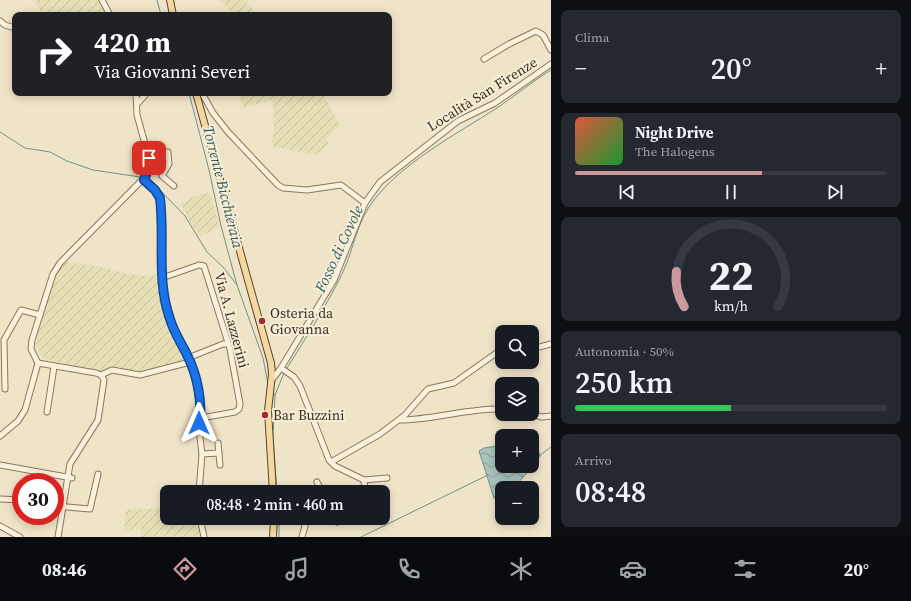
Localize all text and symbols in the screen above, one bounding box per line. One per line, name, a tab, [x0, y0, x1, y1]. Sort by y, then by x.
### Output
text: 420 m	[94, 23, 171, 61]
icon: right	[28, 28, 80, 80]
text: Clima	[575, 29, 609, 46]
text: 20°	[710, 48, 752, 89]
street label: Località San Firenze	[423, 52, 541, 136]
text: −	[575, 53, 587, 83]
text: +	[875, 53, 887, 83]
text: Via Giovanni Severi	[94, 59, 250, 84]
text: Night Drive	[635, 122, 714, 143]
water label: Torrente Bicchieraia	[198, 123, 249, 251]
pin	[132, 141, 166, 175]
text: The Halogens	[635, 143, 715, 160]
icon: arrive	[138, 147, 160, 169]
icon: previous	[616, 181, 638, 203]
icon: pause	[720, 181, 742, 203]
icon: next	[824, 181, 846, 203]
water label: Fosso di Covole	[309, 202, 368, 296]
text: 22	[708, 246, 754, 303]
street label: Via A. Lazzerini	[210, 270, 254, 370]
text: km/h	[714, 295, 748, 315]
place label: Osteria da Giovanna	[270, 303, 334, 339]
marker: Osteria da Giovanna	[257, 316, 267, 326]
map controls	[495, 325, 539, 525]
button: search	[495, 325, 539, 369]
text: Autonomia · 50%	[575, 343, 674, 360]
text: 250 km	[575, 362, 673, 403]
button: layers	[495, 377, 539, 421]
position arrow	[178, 402, 220, 444]
place label: Bar Buzzini	[273, 405, 344, 425]
marker: Bar Buzzini	[260, 410, 270, 420]
button: +	[495, 429, 539, 473]
text: Arrivo	[575, 452, 612, 469]
text: 08:48	[575, 471, 646, 512]
speed limit sign: 30	[12, 473, 64, 525]
button: −	[495, 481, 539, 525]
text: 08:48 · 2 min · 460 m	[207, 494, 343, 515]
icon: directions	[171, 555, 199, 583]
icon: music	[283, 555, 311, 583]
icon: phone	[395, 555, 423, 583]
icon: climate	[507, 555, 535, 583]
icon: car	[619, 555, 647, 583]
icon: filters	[731, 555, 759, 583]
text: 08:46	[42, 557, 87, 582]
text: 20°	[843, 557, 869, 582]

